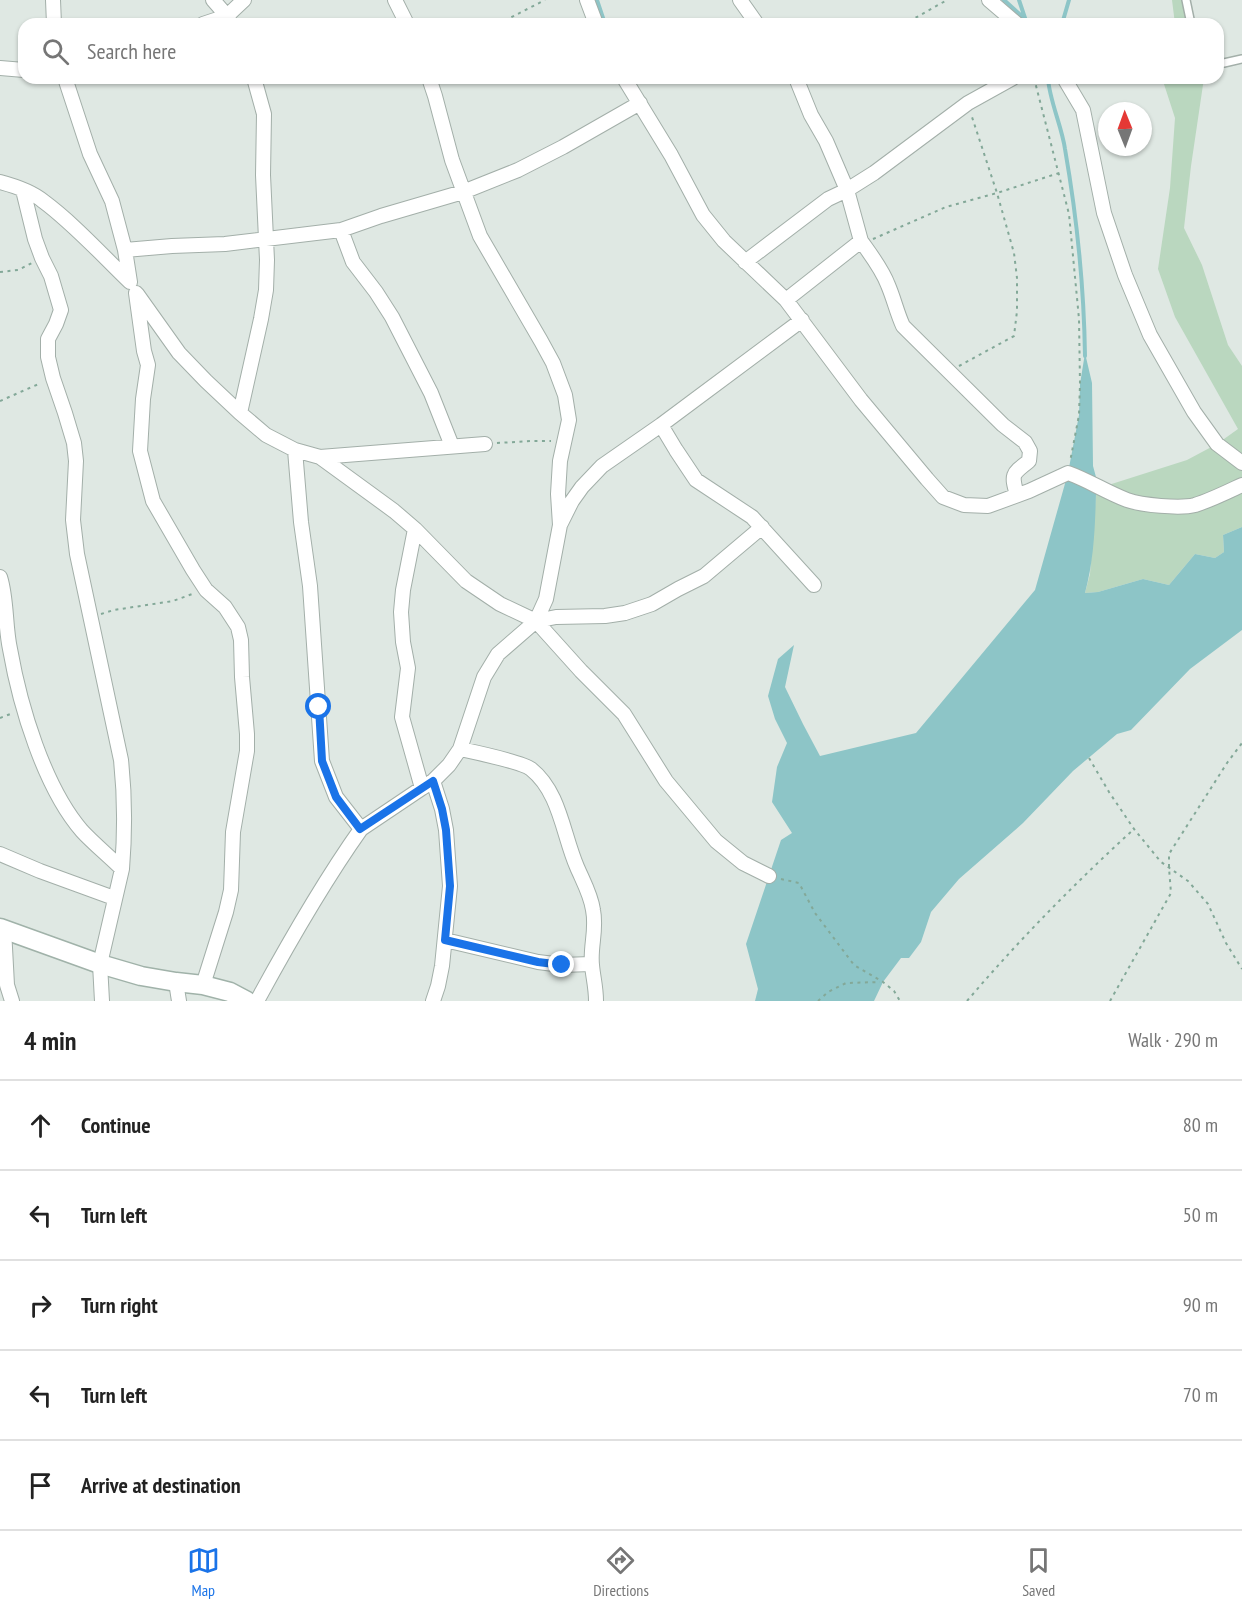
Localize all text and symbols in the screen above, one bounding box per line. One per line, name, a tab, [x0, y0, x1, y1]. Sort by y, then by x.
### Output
search box	[18, 18, 1224, 84]
icon: search	[39, 35, 72, 68]
text: Search here	[87, 37, 176, 65]
north arrow	[1098, 102, 1152, 156]
route start	[305, 693, 331, 719]
route end	[548, 951, 574, 977]
text: 4 min	[24, 1024, 77, 1057]
text: Walk · 290 m	[1128, 1027, 1218, 1053]
icon: ahead	[24, 1109, 57, 1142]
text: Continue	[81, 1111, 151, 1139]
text: 80 m	[1183, 1112, 1218, 1138]
icon: left	[24, 1199, 57, 1232]
text: Turn left	[81, 1201, 147, 1229]
text: 50 m	[1183, 1202, 1218, 1228]
icon: right	[24, 1289, 57, 1322]
text: Turn right	[81, 1291, 158, 1319]
text: 90 m	[1183, 1292, 1218, 1318]
icon: left	[24, 1379, 57, 1412]
text: Turn left	[81, 1381, 147, 1409]
text: 70 m	[1183, 1382, 1218, 1408]
icon: arrive	[24, 1469, 57, 1502]
text: Arrive at destination	[81, 1471, 241, 1499]
tab: Map	[187, 1544, 220, 1600]
tab: Directions	[593, 1544, 649, 1600]
tab: Saved	[1022, 1544, 1055, 1600]

